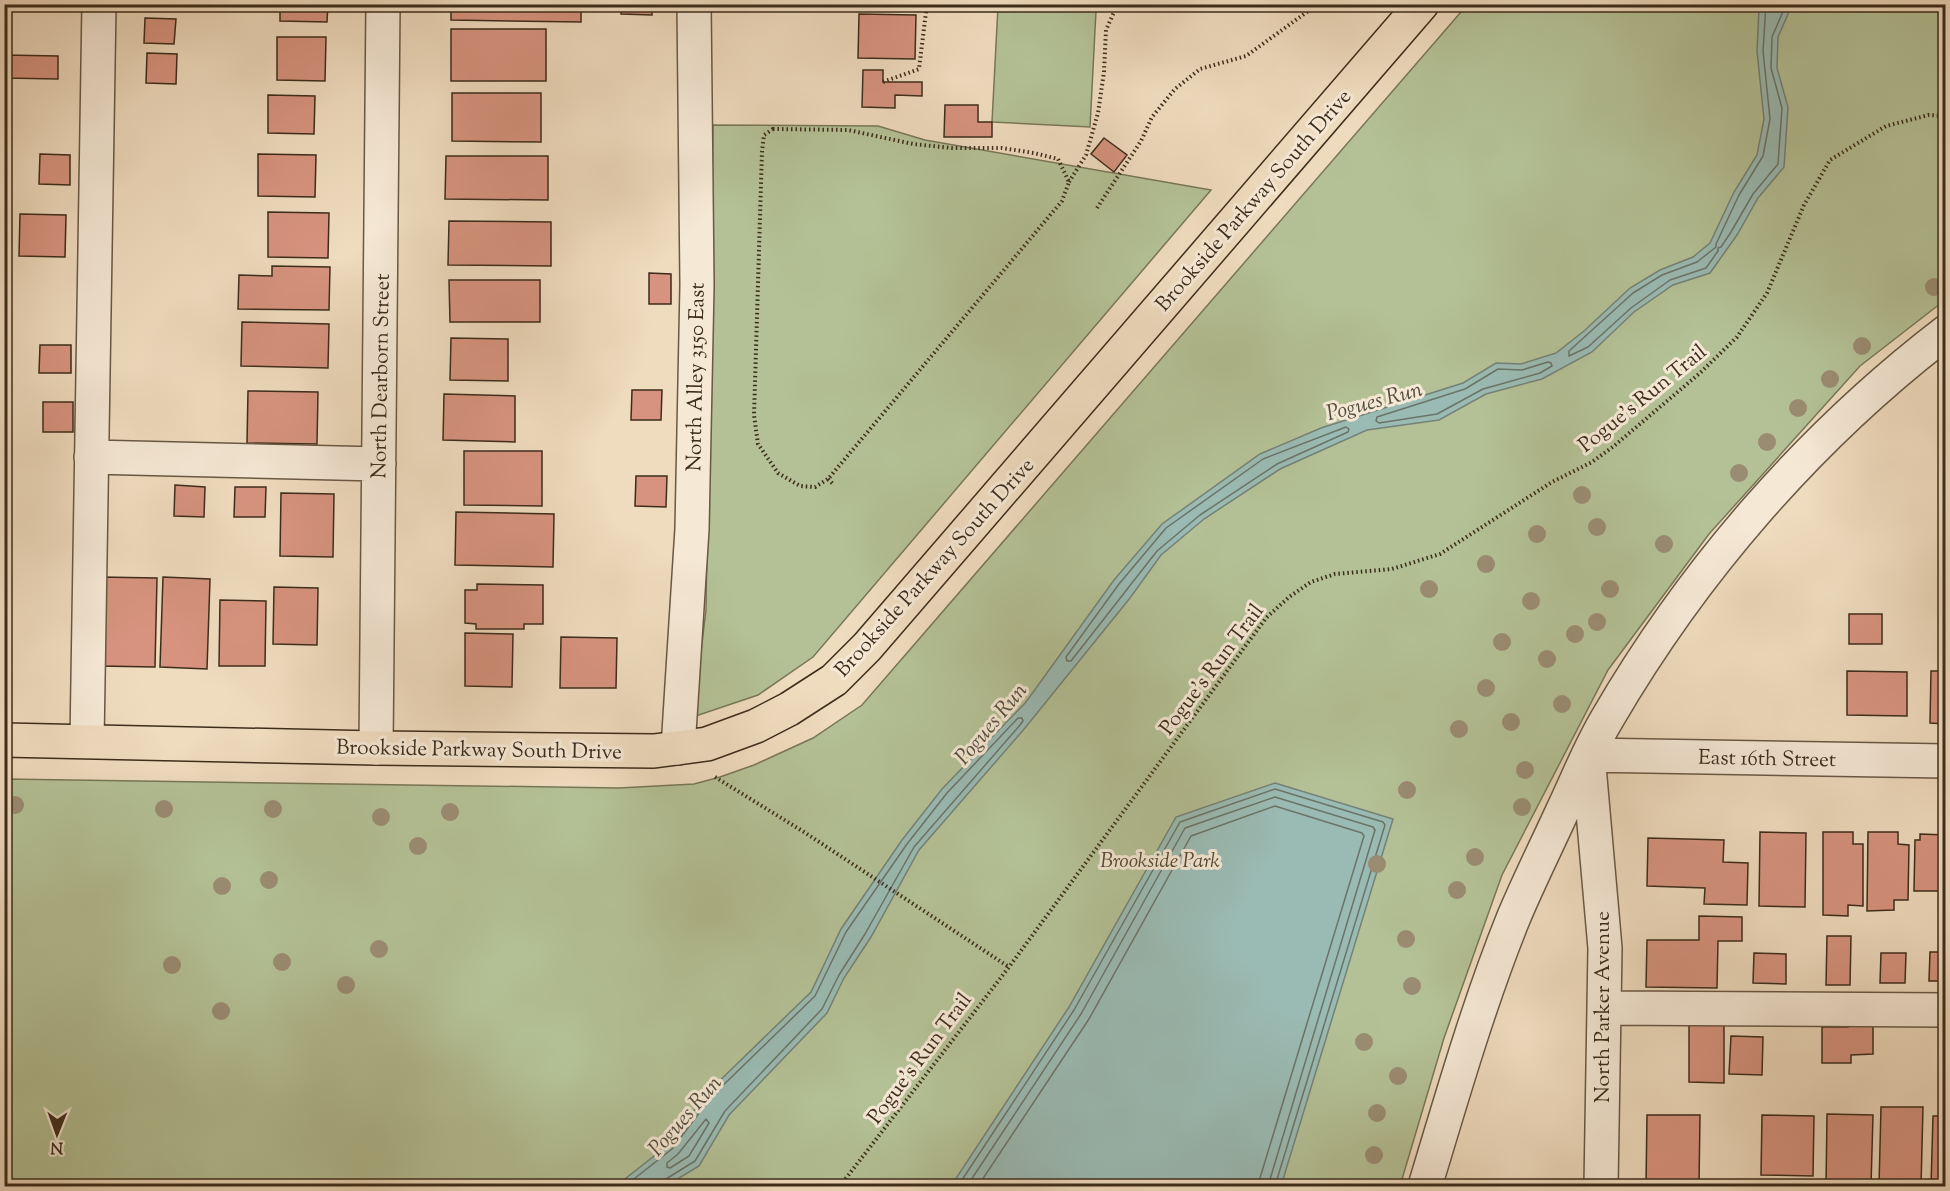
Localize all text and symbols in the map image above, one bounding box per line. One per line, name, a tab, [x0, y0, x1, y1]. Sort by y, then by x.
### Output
street label: Brookside Parkway South Drive	[1149, 84, 1360, 319]
street label: North Dearborn Street	[365, 273, 399, 479]
street label: North Alley 3150 East	[680, 282, 714, 472]
street label: Pogue's Run Trail	[1573, 338, 1714, 461]
water label: Pogues Run	[1323, 375, 1427, 431]
street label: Brookside Parkway South Drive	[829, 452, 1042, 685]
street label: Pogue's Run Trail	[1153, 598, 1272, 742]
water label: Pogues Run	[948, 677, 1036, 773]
street label: Brookside Parkway South Drive	[336, 734, 622, 768]
street label: East 16th Street	[1698, 744, 1836, 776]
park label: Brookside Park	[1100, 847, 1220, 877]
street label: North Parker Avenue	[1589, 911, 1619, 1103]
street label: Pogue's Run Trail	[861, 987, 980, 1131]
water label: Pogues Run	[642, 1069, 731, 1165]
north arrow	[27, 1104, 87, 1164]
text: N	[50, 1135, 63, 1158]

